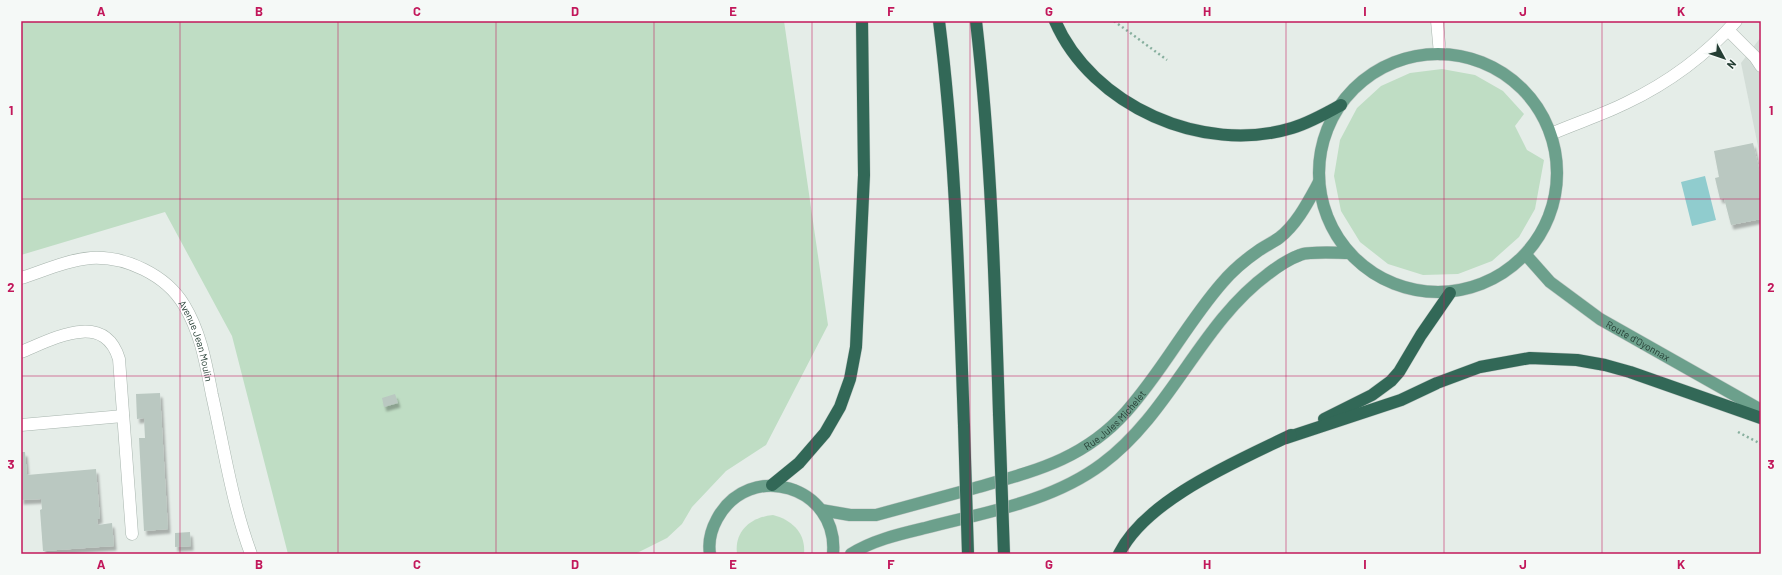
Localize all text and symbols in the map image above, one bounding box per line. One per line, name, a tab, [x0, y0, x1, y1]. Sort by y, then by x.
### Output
text: A	[97, 3, 106, 19]
text: B	[255, 3, 263, 19]
text: C	[413, 3, 421, 19]
text: D	[571, 3, 579, 19]
text: E	[729, 3, 737, 19]
text: F	[887, 3, 895, 19]
text: G	[1045, 3, 1053, 19]
text: H	[1203, 3, 1211, 19]
text: I	[1363, 3, 1367, 19]
text: J	[1519, 3, 1527, 19]
text: K	[1677, 3, 1685, 19]
north arrow	[1704, 38, 1744, 78]
text: N	[1725, 58, 1739, 72]
text: 1	[9, 102, 13, 118]
text: 1	[1769, 102, 1773, 118]
text: 2	[7, 279, 15, 295]
text: 2	[1767, 279, 1775, 295]
street label: Avenue Jean Moulin	[176, 298, 215, 383]
street label: Route d'Oyonnax	[1604, 318, 1672, 363]
street label: Rue Jules Michelet	[1081, 387, 1148, 452]
text: 3	[7, 456, 15, 472]
text: 3	[1767, 456, 1775, 472]
text: A	[97, 556, 106, 572]
text: B	[255, 556, 263, 572]
text: C	[413, 556, 421, 572]
text: D	[571, 556, 579, 572]
text: E	[729, 556, 737, 572]
text: F	[887, 556, 895, 572]
text: G	[1045, 556, 1053, 572]
text: H	[1203, 556, 1211, 572]
text: I	[1363, 556, 1367, 572]
text: J	[1519, 556, 1527, 572]
text: K	[1677, 556, 1685, 572]

